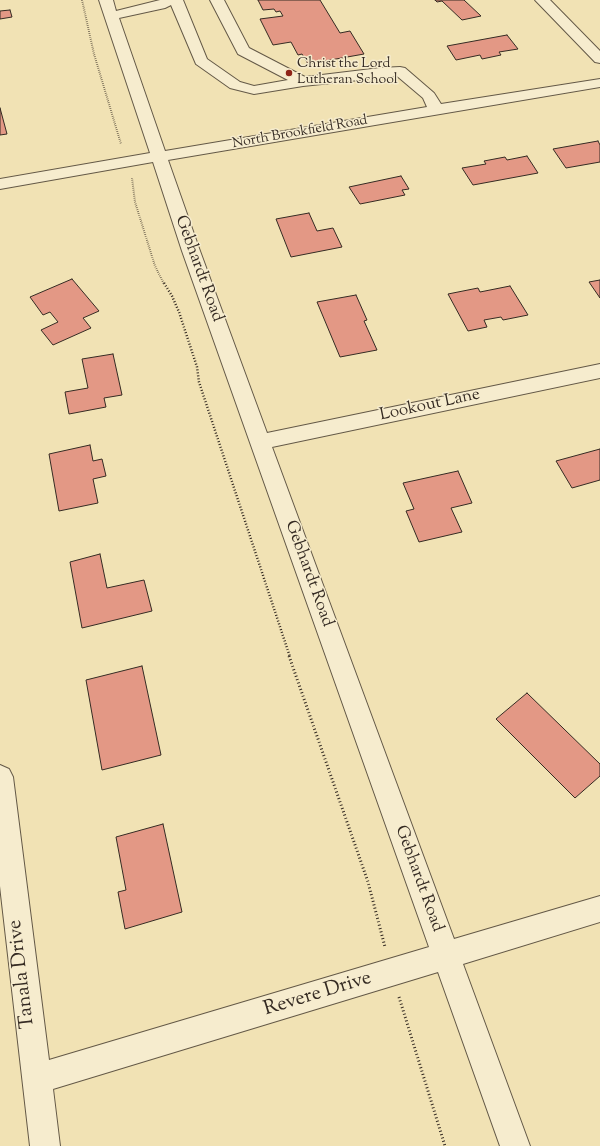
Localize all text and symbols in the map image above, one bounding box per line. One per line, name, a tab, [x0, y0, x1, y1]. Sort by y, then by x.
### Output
place label: Christ the Lord Lutheran School	[297, 57, 398, 90]
marker: Christ the Lord Lutheran School	[284, 68, 294, 78]
street label: North Brookfield Road	[231, 113, 369, 153]
street label: Gebhardt Road	[169, 213, 227, 325]
street label: Lookout Lane	[378, 385, 482, 427]
street label: Gebhardt Road	[279, 518, 337, 630]
street label: Gebhardt Road	[389, 823, 447, 935]
street label: Tanala Drive	[4, 918, 42, 1030]
street label: Revere Drive	[261, 967, 375, 1023]

